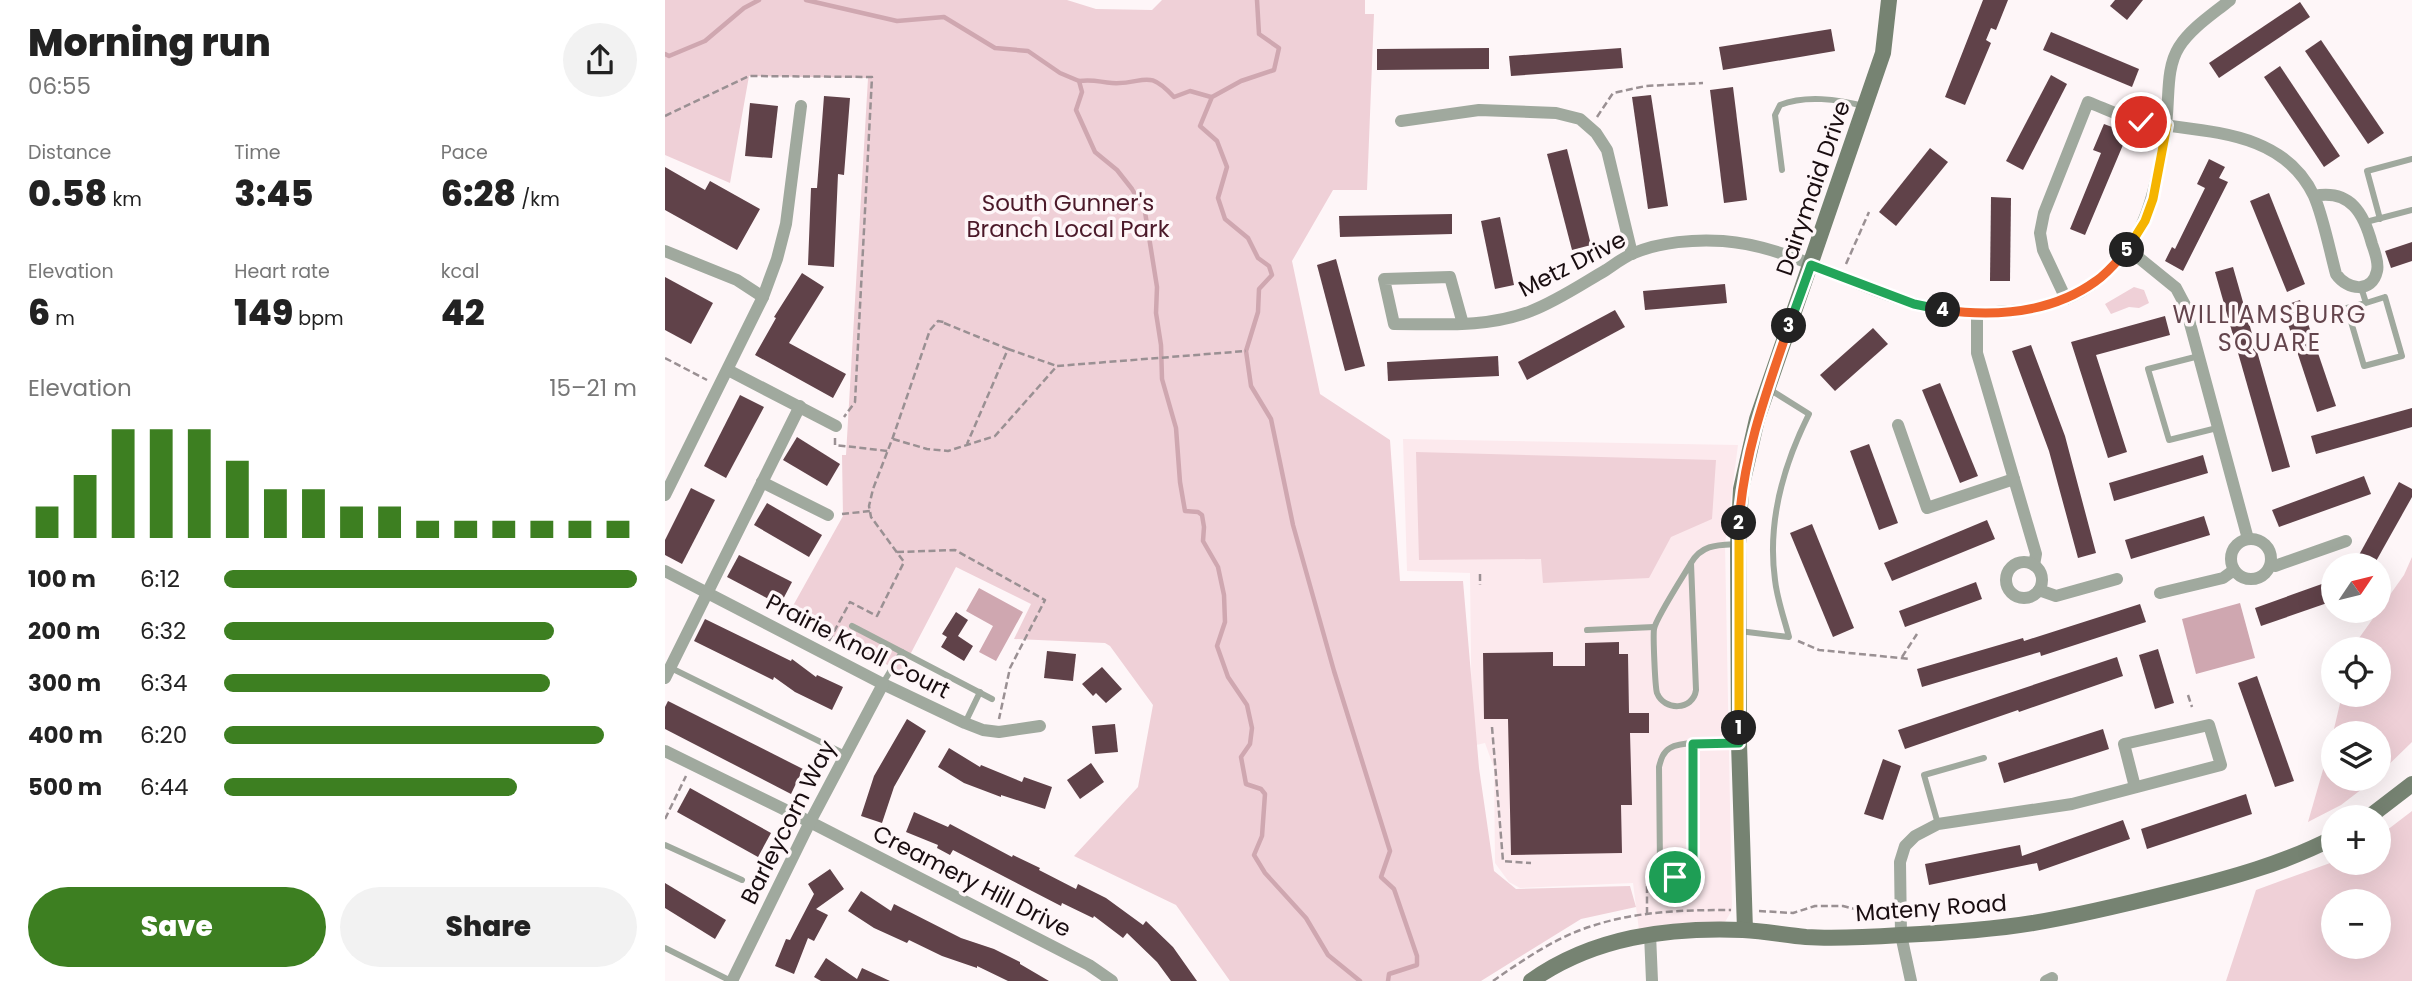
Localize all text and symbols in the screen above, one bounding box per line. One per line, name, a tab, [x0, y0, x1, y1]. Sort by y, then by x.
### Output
text: Morning run	[28, 16, 271, 69]
button: share	[563, 23, 637, 97]
text: 06:55	[28, 70, 91, 102]
pin	[2111, 92, 2171, 152]
street label: Dairymaid Drive	[1768, 96, 1858, 280]
icon: check	[2122, 103, 2160, 141]
text: Distance	[28, 139, 111, 166]
text: Time	[234, 139, 281, 166]
text: Pace	[441, 139, 488, 166]
text: 0.58	[28, 169, 107, 218]
text: 3:45	[234, 169, 313, 218]
text: 6:28	[441, 169, 516, 218]
text: km	[107, 186, 142, 213]
text: /km	[516, 186, 560, 213]
park label: South Gunner's Branch Local Park	[966, 187, 1170, 245]
street label: Metz Drive	[1513, 223, 1631, 305]
pin: 5	[2109, 232, 2145, 268]
text: 5	[2120, 236, 2133, 263]
text: Elevation	[28, 258, 114, 285]
text: Heart rate	[234, 258, 330, 285]
text: kcal	[441, 258, 480, 285]
text: 6	[28, 288, 50, 337]
text: 149	[234, 288, 293, 337]
text: 42	[441, 288, 485, 337]
pin: 4	[1925, 292, 1961, 328]
text: 4	[1936, 296, 1949, 323]
district label: WILLIAMSBURG SQUARE	[2172, 298, 2368, 359]
text: m	[50, 305, 75, 332]
text: bpm	[293, 305, 344, 332]
pin: 3	[1771, 308, 1807, 344]
text: 3	[1783, 312, 1794, 339]
text: Elevation	[28, 372, 132, 404]
text: 15–21 m	[549, 372, 637, 404]
pin: 2	[1721, 505, 1757, 540]
text: 2	[1733, 509, 1744, 536]
north arrow	[2321, 553, 2391, 623]
map controls	[2321, 553, 2391, 959]
text: 100 m	[28, 563, 96, 595]
text: 6:12	[140, 563, 180, 595]
street label: Prairie Knoll Court	[760, 586, 956, 706]
text: 200 m	[28, 615, 100, 647]
text: 6:32	[140, 615, 186, 647]
button: locate	[2321, 637, 2391, 707]
text: 300 m	[28, 667, 101, 699]
text: 6:34	[140, 667, 188, 699]
pin: 1	[1721, 710, 1757, 746]
text: 1	[1735, 714, 1742, 741]
text: 400 m	[28, 719, 103, 751]
text: 6:20	[140, 719, 187, 751]
button: layers	[2321, 721, 2391, 791]
street label: Barleycorn Way	[733, 734, 843, 910]
text: 500 m	[28, 771, 102, 803]
text: 6:44	[140, 771, 188, 803]
button: +	[2321, 805, 2391, 875]
street label: Creamery Hill Drive	[867, 817, 1077, 945]
pin	[1645, 847, 1705, 907]
icon: arrive	[1656, 858, 1694, 896]
button: Save	[28, 887, 326, 967]
button: Share	[340, 887, 637, 967]
street label: Mateny Road	[1854, 887, 2008, 929]
button: −	[2321, 889, 2391, 959]

